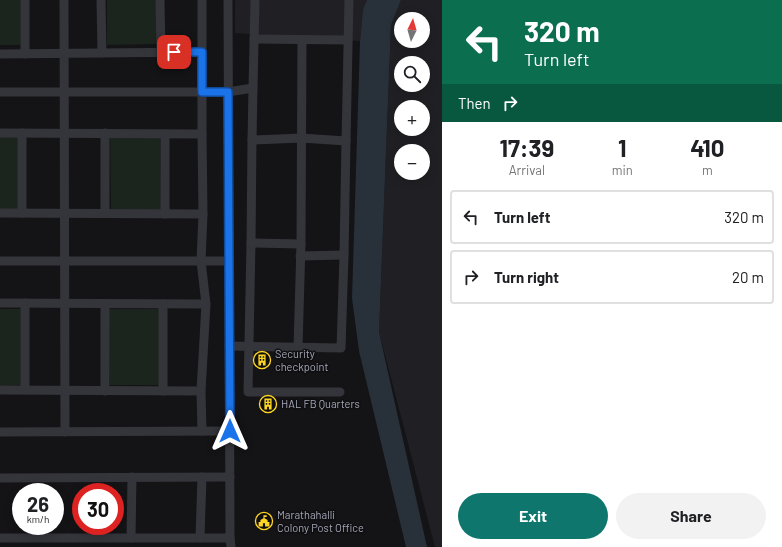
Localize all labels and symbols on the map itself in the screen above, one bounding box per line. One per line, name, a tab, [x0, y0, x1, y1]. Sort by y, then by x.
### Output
north arrow	[394, 12, 430, 48]
pin	[157, 35, 191, 69]
place label: Security checkpoint	[275, 347, 328, 373]
building icon: Security checkpoint	[252, 350, 272, 370]
building icon: HAL FB Quarters	[258, 394, 278, 414]
place label: HAL FB Quarters	[281, 397, 360, 410]
position arrow	[209, 410, 251, 452]
speed limit sign: 30	[72, 483, 124, 535]
place label: Marathahalli Colony Post Office	[277, 508, 364, 534]
public building icon: Marathahalli Colony Post Office	[254, 511, 274, 531]

